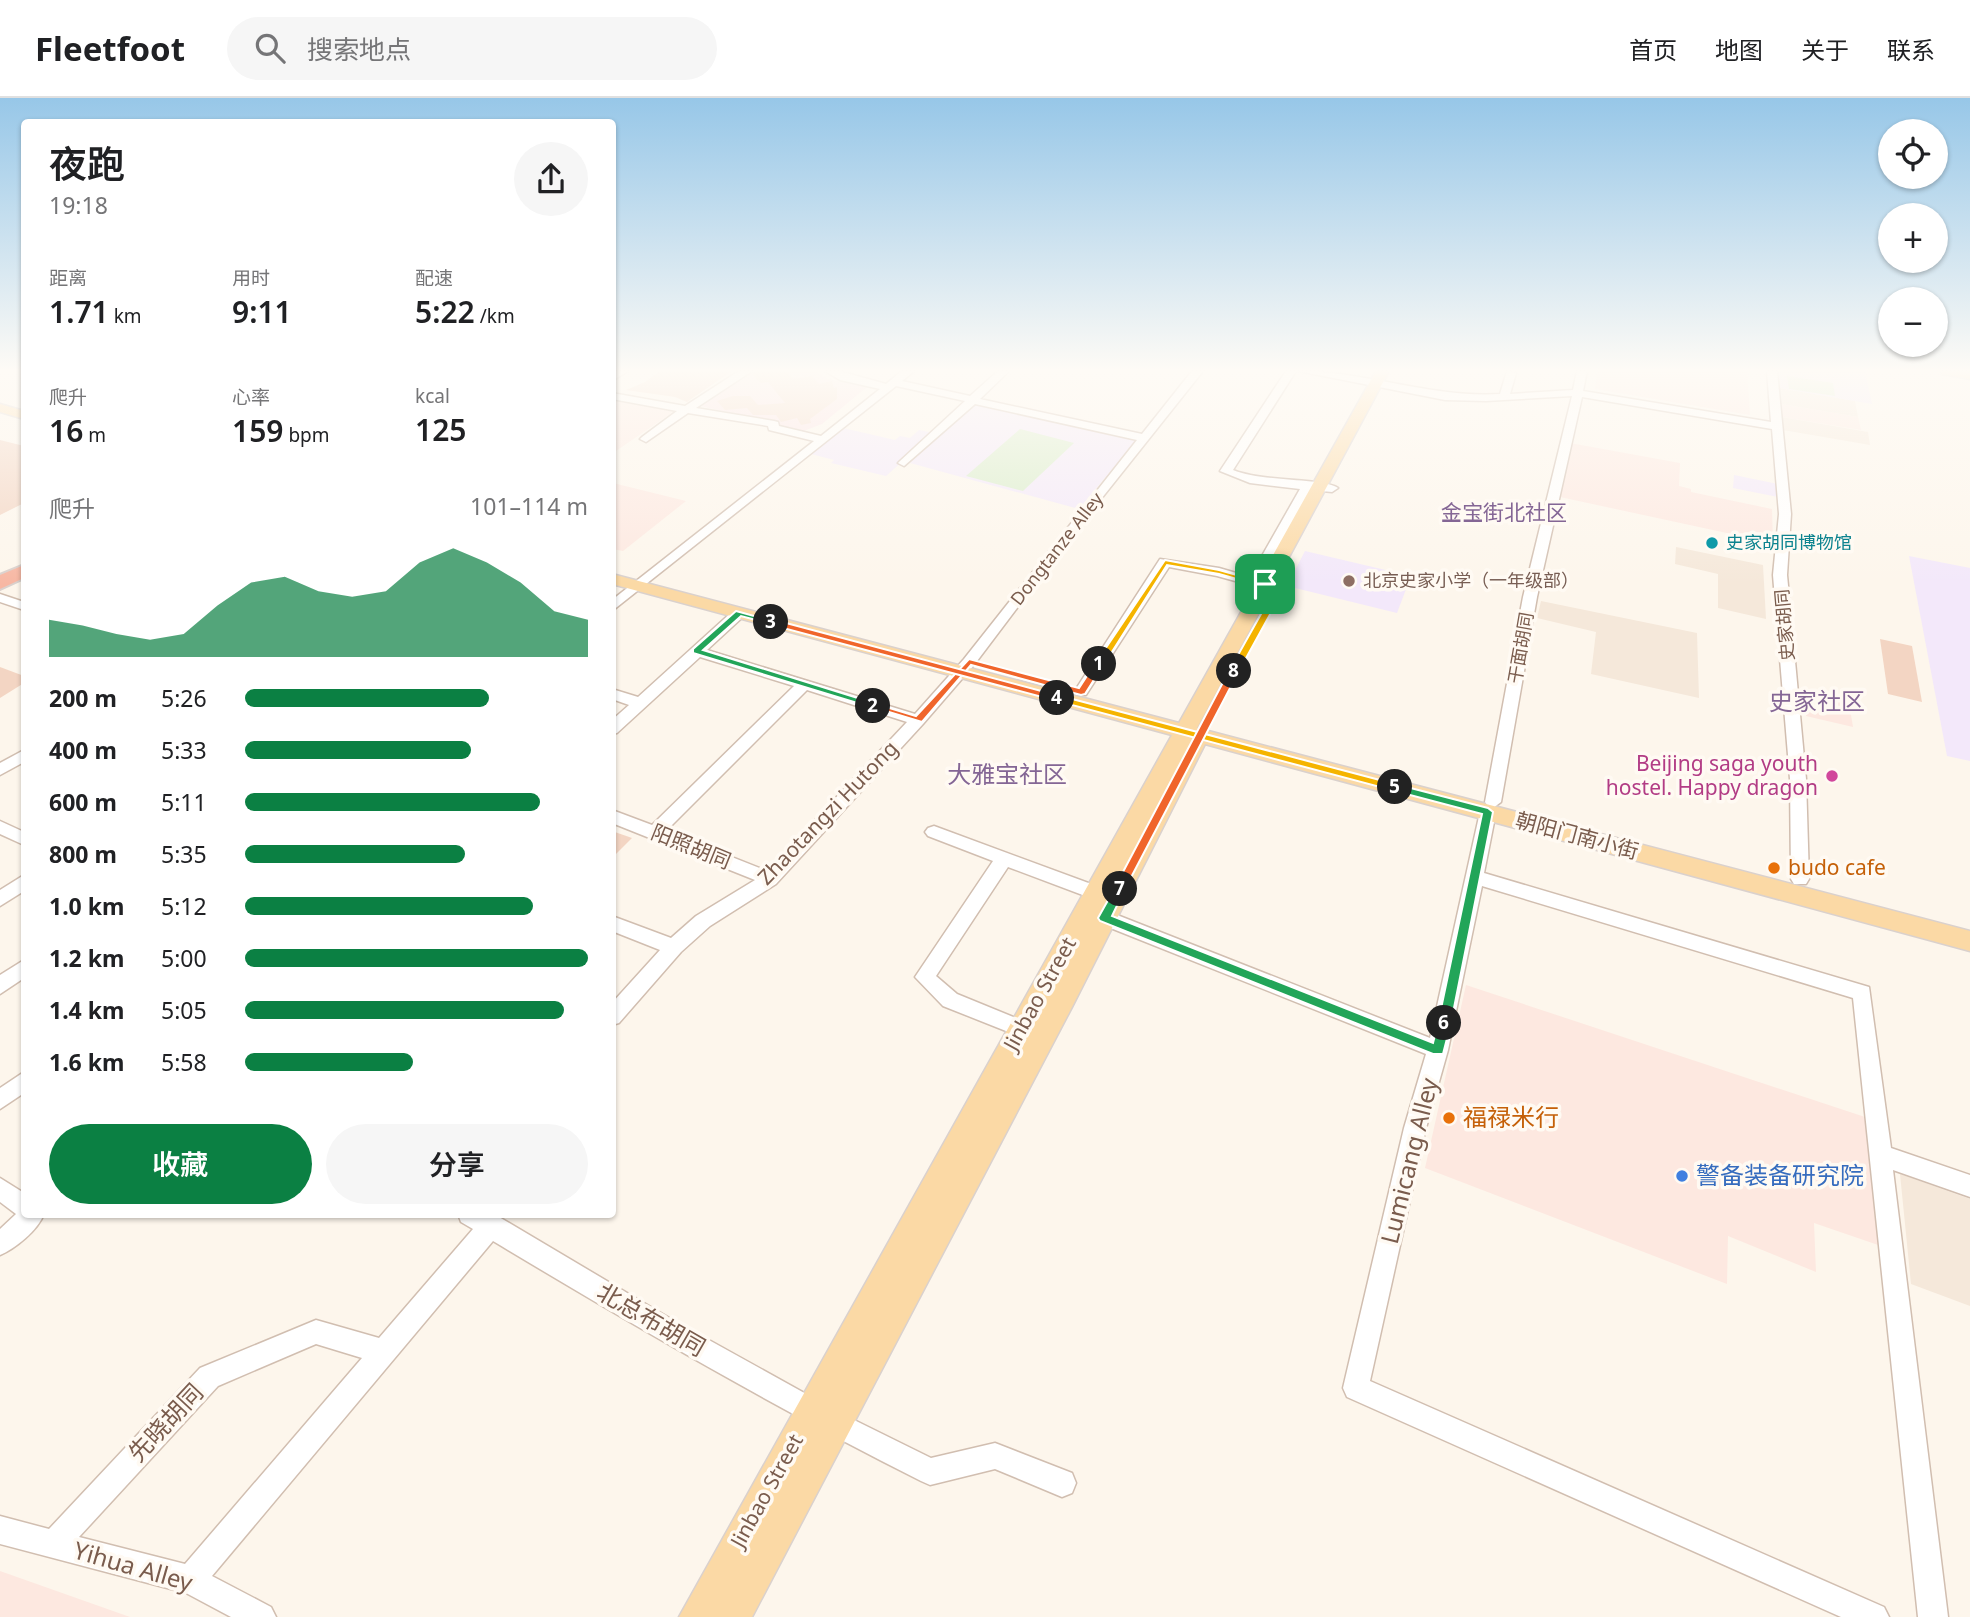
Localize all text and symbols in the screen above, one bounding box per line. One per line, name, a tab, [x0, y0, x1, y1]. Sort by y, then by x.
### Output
search box	[227, 17, 717, 80]
text: Fleetfoot	[35, 26, 185, 71]
icon: search	[251, 29, 289, 67]
text: 搜索地点	[307, 31, 411, 67]
text: 首页	[1629, 33, 1677, 66]
text: 地图	[1715, 33, 1763, 66]
text: 关于	[1801, 33, 1849, 66]
text: 联系	[1887, 33, 1935, 66]
map controls	[1878, 119, 1948, 357]
button: locate	[1878, 119, 1948, 189]
text: 夜跑	[49, 137, 125, 189]
button: share	[514, 142, 588, 216]
text: 19:18	[49, 189, 108, 221]
button: +	[1878, 203, 1948, 273]
text: 距离	[49, 265, 87, 291]
text: 用时	[232, 265, 270, 291]
text: 配速	[415, 265, 453, 291]
button: −	[1878, 287, 1948, 357]
text: 1.71	[49, 291, 109, 332]
text: 9:11	[232, 291, 292, 332]
text: 5:22	[415, 291, 475, 332]
text: km	[109, 303, 142, 329]
text: /km	[475, 303, 515, 329]
text: kcal	[415, 383, 450, 409]
text: 爬升	[49, 384, 87, 410]
text: 心率	[232, 384, 270, 410]
text: 125	[415, 409, 466, 450]
text: 16	[49, 410, 83, 451]
text: 159	[232, 410, 283, 451]
text: m	[83, 422, 106, 448]
text: bpm	[283, 422, 330, 448]
street label: Dongtanze Alley	[1005, 486, 1108, 610]
text: 101–114 m	[470, 490, 588, 522]
text: 爬升	[49, 492, 95, 524]
district label: 金宝街北社区	[1441, 498, 1567, 526]
place label: 史家胡同博物馆	[1726, 530, 1852, 554]
marker: 史家胡同博物馆	[1704, 535, 1720, 551]
pin	[1235, 554, 1295, 614]
icon: arrive	[1246, 565, 1284, 603]
place label: 北京史家小学（一年级部）	[1363, 568, 1579, 592]
marker: 北京史家小学（一年级部）	[1341, 573, 1357, 589]
street label: 史家胡同	[1769, 588, 1799, 662]
pin: 3	[754, 604, 788, 640]
text: 3	[765, 608, 776, 634]
street label: 干面胡同	[1502, 610, 1538, 685]
pin: 1	[1082, 646, 1116, 682]
text: 1	[1093, 650, 1104, 676]
pin: 8	[1216, 654, 1252, 688]
text: 8	[1228, 657, 1239, 683]
pin: 4	[1040, 680, 1074, 716]
text: 200 m	[49, 682, 117, 714]
text: 5:26	[161, 682, 207, 714]
text: 4	[1051, 684, 1062, 710]
district label: 史家社区	[1769, 684, 1865, 717]
pin: 2	[856, 688, 890, 724]
text: 2	[867, 692, 878, 718]
text: 400 m	[49, 734, 117, 766]
text: 5:33	[161, 734, 207, 766]
street label: Zhaotangzi Hutong	[751, 734, 903, 890]
place label: Beijing saga youth hostel. Happy dragon	[1606, 749, 1818, 801]
district label: 大雅宝社区	[947, 757, 1067, 790]
marker: Beijing saga youth hostel. Happy dragon	[1824, 768, 1840, 784]
pin: 5	[1378, 770, 1412, 804]
text: 5	[1389, 773, 1400, 799]
text: 600 m	[49, 786, 117, 818]
text: 5:11	[161, 786, 207, 818]
street label: 朝阳门南小街	[1513, 805, 1642, 865]
street label: 阳照胡同	[647, 817, 736, 875]
text: 800 m	[49, 838, 117, 870]
text: 5:35	[161, 838, 207, 870]
place label: budo cafe	[1788, 853, 1886, 881]
marker: budo cafe	[1766, 860, 1782, 876]
pin: 7	[1102, 872, 1138, 906]
text: 7	[1114, 875, 1125, 901]
text: 1.0 km	[49, 890, 124, 922]
text: 5:12	[161, 890, 207, 922]
street label: Jinbao Street	[995, 931, 1082, 1057]
text: 1.2 km	[49, 942, 124, 974]
text: 5:00	[161, 942, 207, 974]
text: 1.4 km	[49, 994, 124, 1026]
text: 5:05	[161, 994, 207, 1026]
pin: 6	[1426, 1006, 1462, 1040]
text: 6	[1438, 1009, 1449, 1035]
text: 1.6 km	[49, 1046, 124, 1078]
text: 5:58	[161, 1046, 207, 1078]
street label: Lumicang Alley	[1372, 1073, 1445, 1247]
place label: 福禄米行	[1463, 1100, 1559, 1133]
marker: 福禄米行	[1441, 1110, 1457, 1126]
button: 收藏	[49, 1124, 312, 1204]
button: 分享	[326, 1124, 588, 1204]
place label: 警备装备研究院	[1696, 1158, 1864, 1191]
marker: 警备装备研究院	[1674, 1168, 1690, 1184]
street label: 北总布胡同	[592, 1274, 712, 1363]
street label: 先晓胡同	[120, 1376, 210, 1468]
street label: Jinbao Street	[722, 1428, 809, 1554]
street label: Yihua Alley	[70, 1533, 197, 1598]

